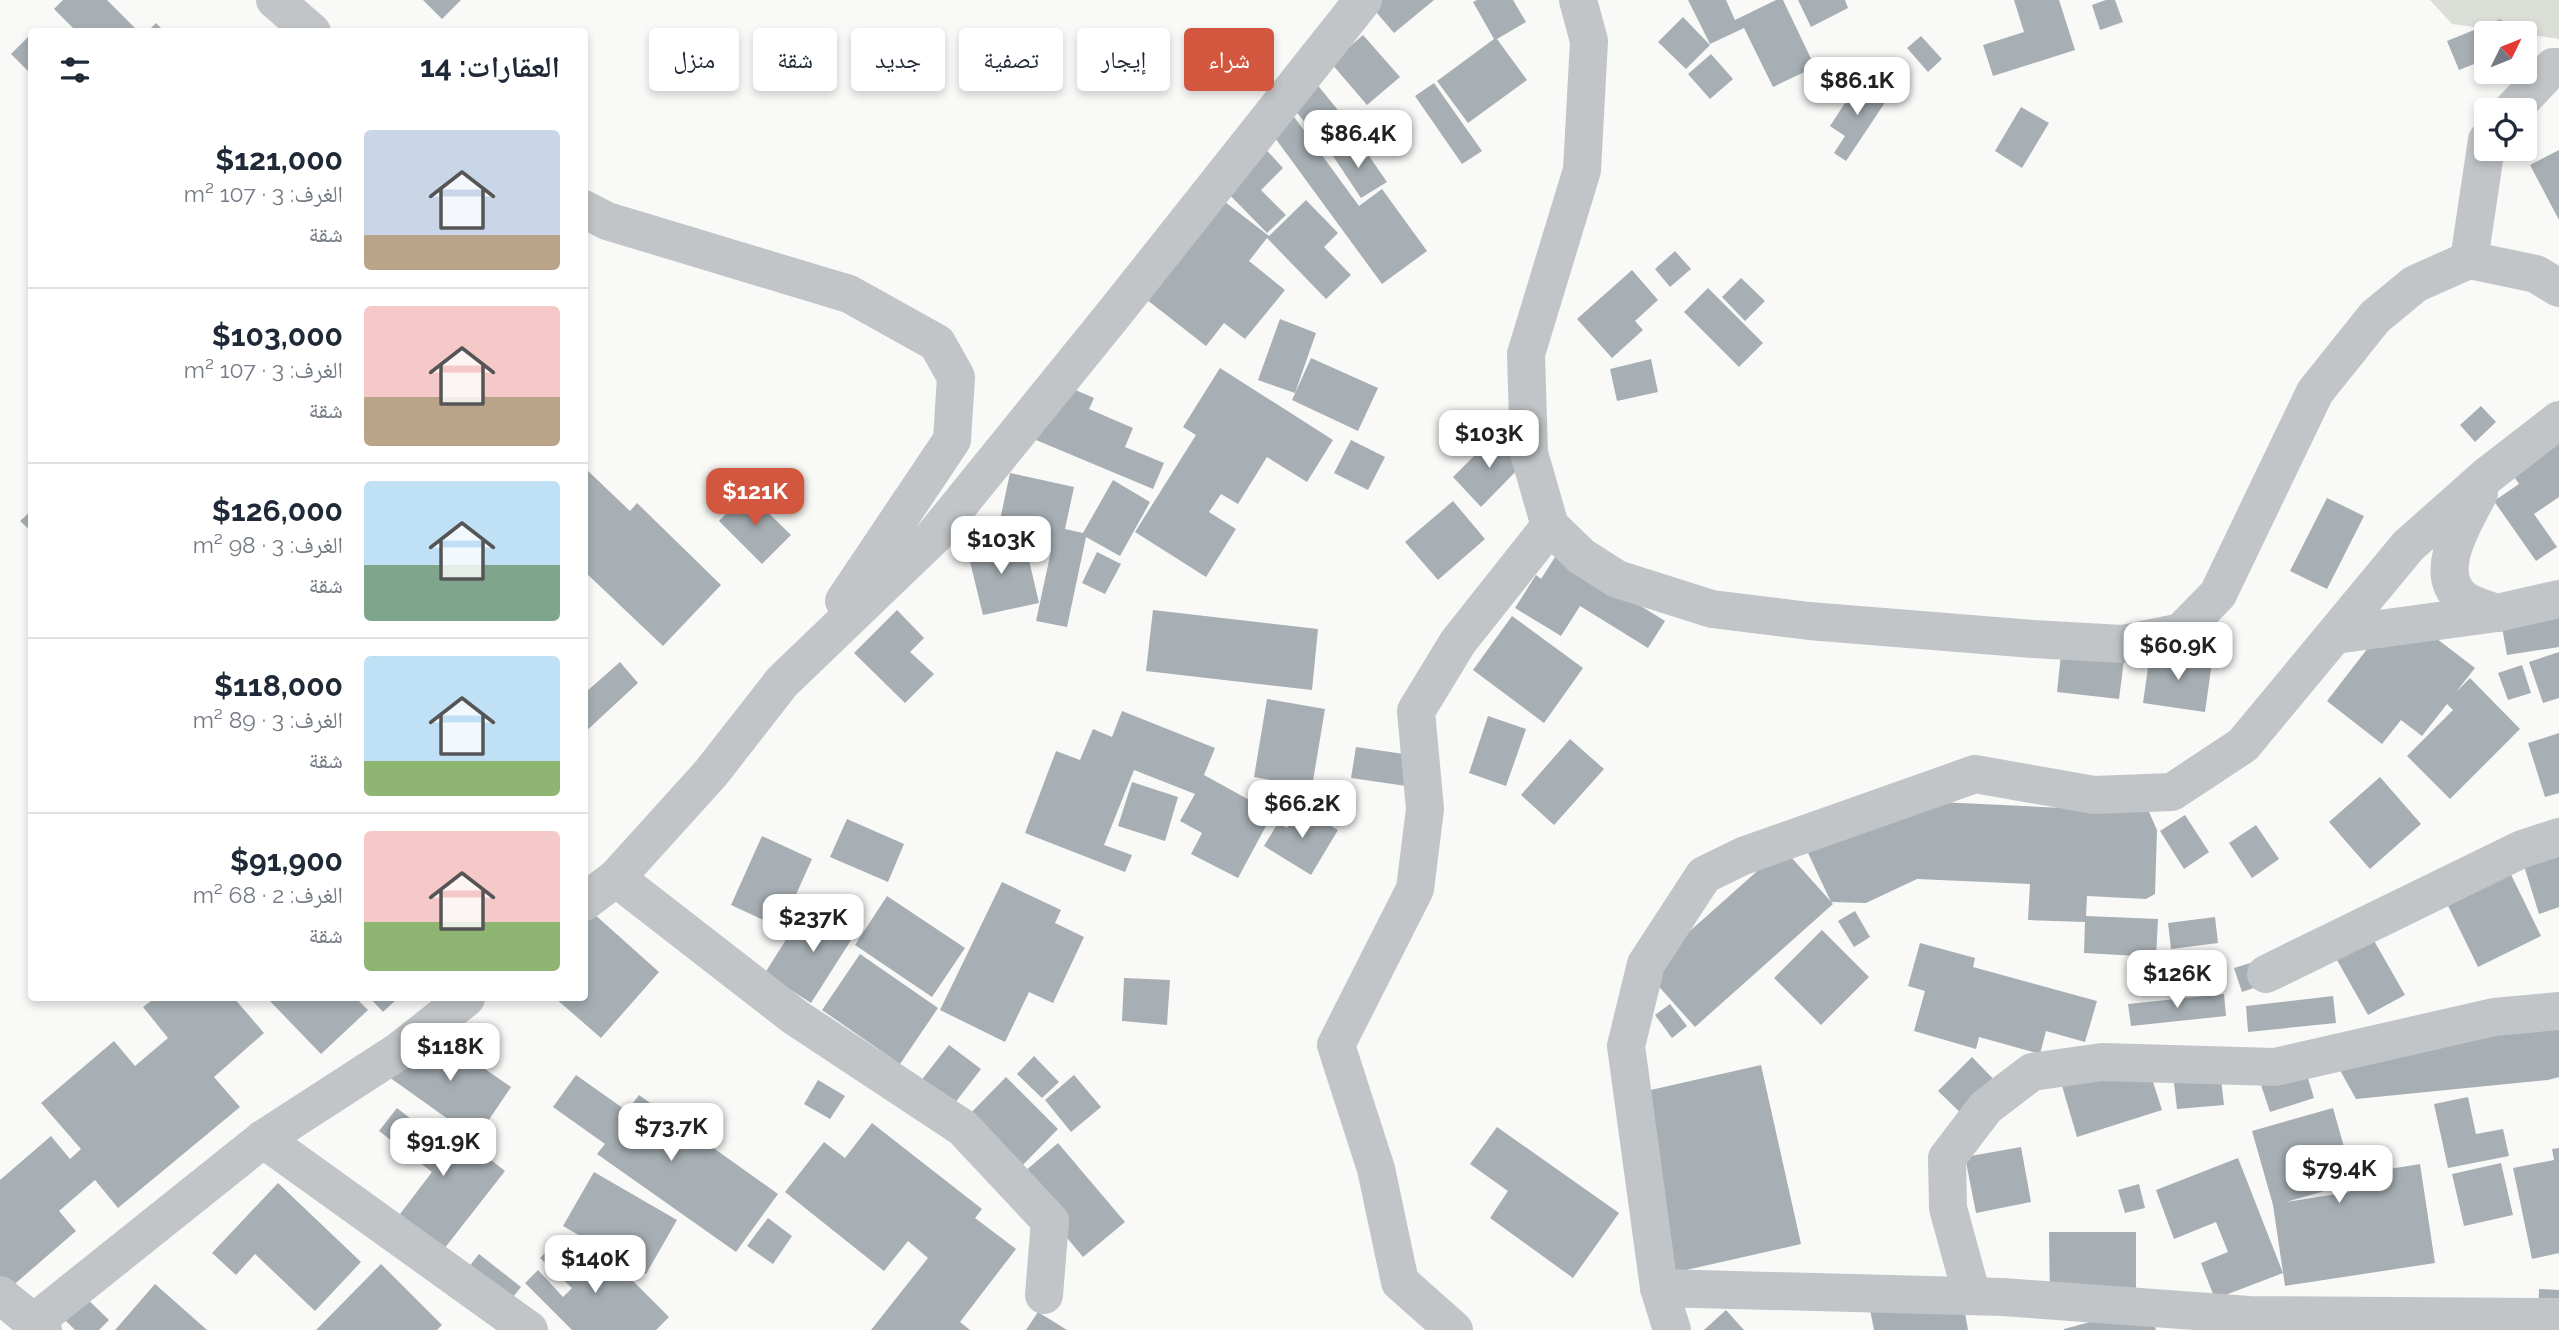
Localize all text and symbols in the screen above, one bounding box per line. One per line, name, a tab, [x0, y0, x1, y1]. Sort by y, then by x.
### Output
north arrow	[2474, 21, 2538, 84]
map controls	[2474, 21, 2537, 161]
chip: منزل	[649, 28, 739, 91]
chip: شقة	[753, 28, 837, 91]
chip: جديد	[851, 28, 945, 91]
chip: تصفية	[959, 28, 1063, 91]
chip: إيجار	[1077, 28, 1170, 91]
chip: شراء	[1184, 28, 1274, 91]
text: العقارات: 14	[420, 49, 560, 84]
icon: filters	[56, 51, 94, 89]
pin: $86.1K	[1800, 58, 1914, 117]
text: $86.1K	[1820, 66, 1894, 93]
button: locate	[2474, 98, 2537, 161]
pin: $86.4K	[1301, 110, 1415, 170]
text: $86.4K	[1320, 119, 1396, 146]
text: $121,000	[215, 142, 343, 177]
icon: home	[420, 158, 504, 242]
text: الغرف: 3 · 107 m²	[184, 180, 343, 207]
text: شقة	[309, 220, 343, 247]
text: $103,000	[212, 318, 343, 353]
icon: home	[420, 334, 504, 418]
text: الغرف: 3 · 107 m²	[184, 356, 343, 383]
text: شقة	[309, 396, 343, 423]
pin: $103K	[1440, 410, 1538, 470]
text: $103K	[1455, 419, 1523, 446]
pin: $121K	[706, 468, 804, 528]
text: $121K	[722, 477, 788, 504]
text: $126,000	[212, 493, 343, 528]
icon: home	[420, 509, 504, 593]
pin: $103K	[952, 516, 1050, 576]
text: $103K	[967, 525, 1035, 552]
text: الغرف: 3 · 98 m²	[193, 531, 343, 558]
text: شقة	[309, 571, 343, 598]
pin: $60.9K	[2121, 622, 2235, 682]
text: $60.9K	[2140, 631, 2216, 658]
text: $118,000	[214, 668, 343, 703]
icon: home	[420, 684, 504, 768]
text: الغرف: 3 · 89 m²	[193, 706, 343, 733]
text: شقة	[309, 746, 343, 773]
pin: $66.2K	[1245, 780, 1359, 840]
text: $66.2K	[1264, 789, 1340, 816]
text: $91,900	[230, 843, 343, 878]
icon: home	[420, 859, 504, 943]
text: الغرف: 2 · 68 m²	[193, 881, 343, 908]
pin: $237K	[764, 894, 862, 954]
text: $237K	[779, 903, 847, 930]
text: شقة	[309, 921, 343, 948]
pin: $126K	[2128, 950, 2226, 1010]
text: $126K	[2143, 959, 2211, 986]
pin: $118K	[401, 1024, 499, 1083]
text: $118K	[417, 1032, 483, 1059]
pin: $73.7K	[614, 1104, 728, 1163]
text: $73.7K	[634, 1112, 708, 1139]
pin: $91.9K	[386, 1118, 500, 1178]
text: $91.9K	[406, 1127, 480, 1154]
pin: $79.4K	[2282, 1146, 2396, 1205]
text: $79.4K	[2302, 1154, 2376, 1181]
pin: $140K	[546, 1236, 644, 1295]
text: $140K	[561, 1244, 629, 1271]

